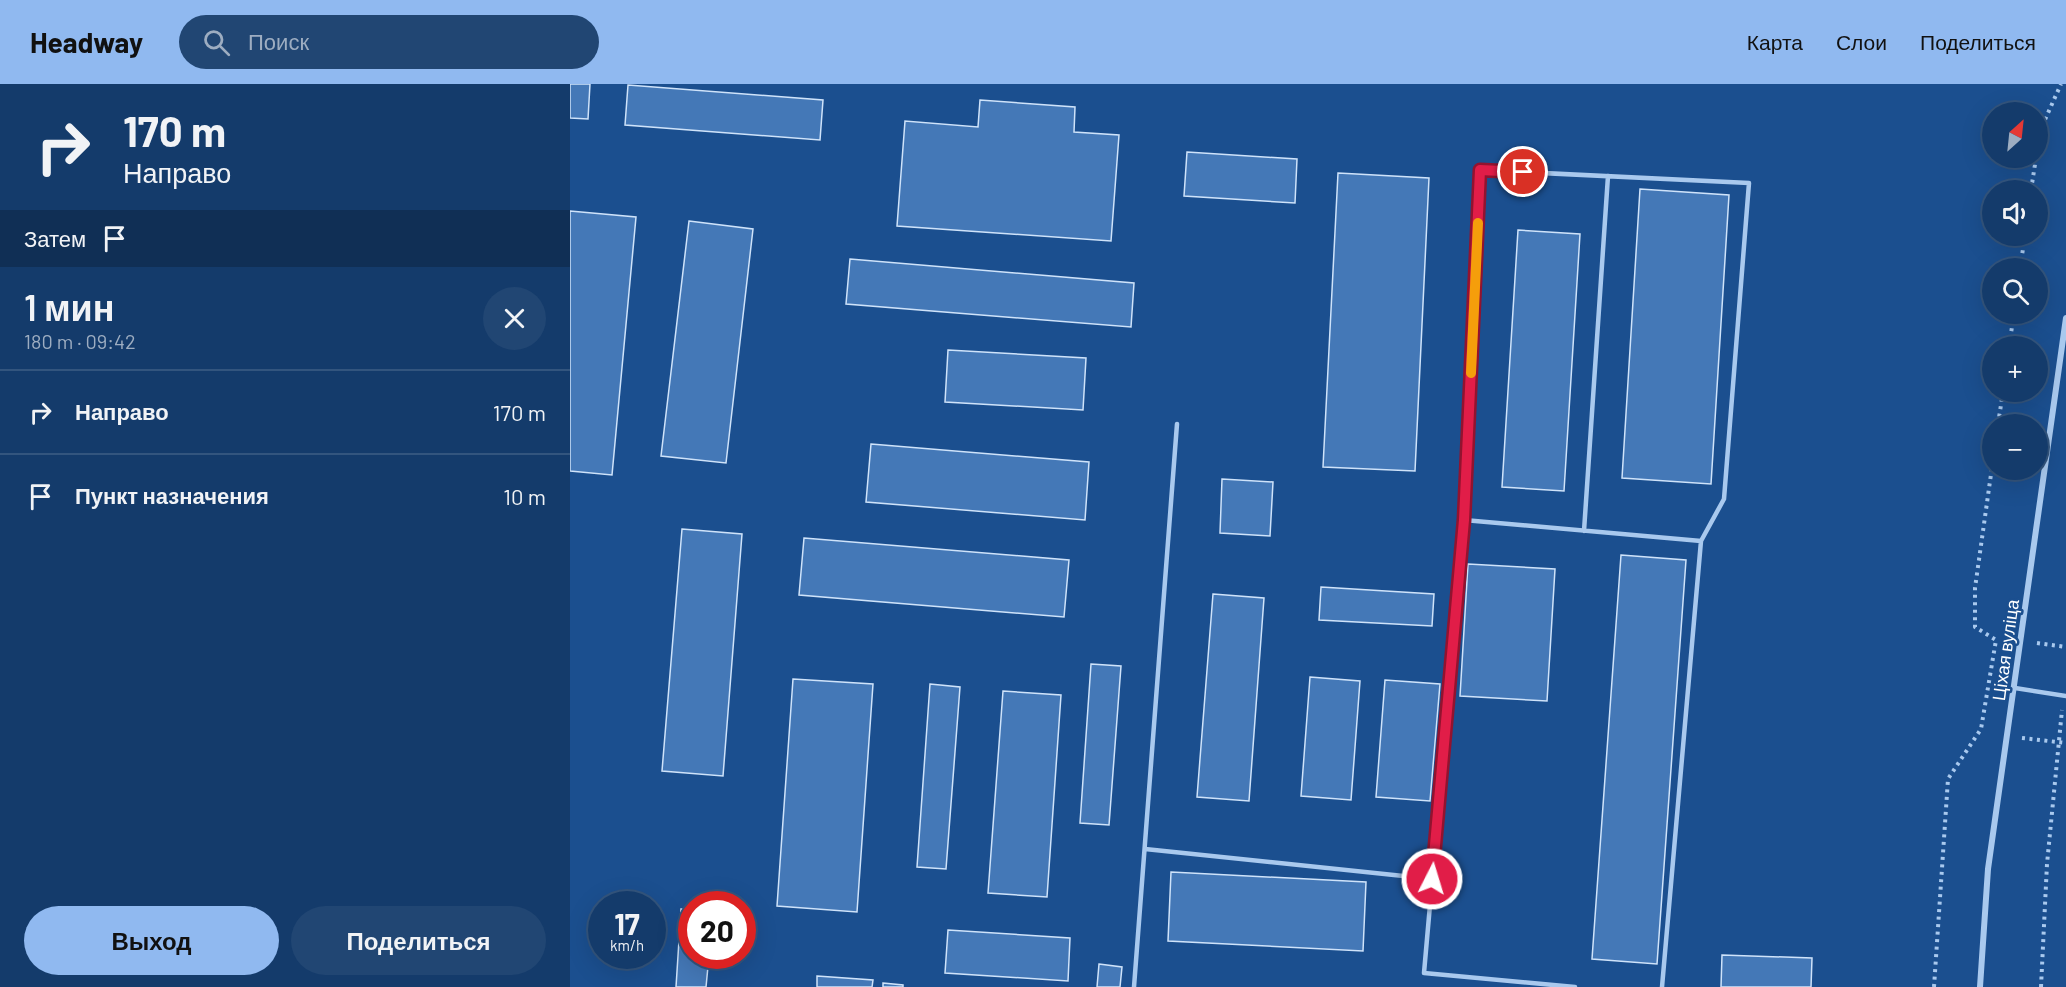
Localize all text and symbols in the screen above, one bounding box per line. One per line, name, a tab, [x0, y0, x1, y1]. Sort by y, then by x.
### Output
search box	[179, 15, 599, 69]
text: Headway	[30, 25, 143, 59]
icon: search	[200, 26, 233, 59]
text: Поиск	[248, 28, 309, 54]
text: Карта	[1747, 29, 1803, 54]
text: Слои	[1836, 29, 1887, 54]
text: Поделиться	[1920, 29, 2036, 54]
north arrow	[1982, 102, 2048, 168]
map controls	[1982, 102, 2048, 480]
text: 170 m	[123, 105, 226, 155]
icon: right	[24, 108, 102, 186]
pin	[1497, 146, 1548, 197]
icon: arrive	[1506, 155, 1539, 188]
text: Направо	[123, 156, 231, 188]
button: sound	[1982, 180, 2048, 246]
icon: arrive	[98, 222, 131, 255]
text: Затем	[24, 225, 86, 251]
button: search	[1982, 258, 2048, 324]
text: 1 мин	[24, 285, 114, 328]
button: close	[483, 287, 546, 350]
text: 180 m · 09:42	[24, 329, 136, 353]
button: +	[1982, 336, 2048, 402]
icon: right	[24, 396, 57, 429]
text: Направо	[75, 398, 169, 424]
text: 170 m	[493, 399, 546, 425]
button: −	[1982, 414, 2048, 480]
icon: arrive	[24, 480, 57, 513]
text: Пункт назначения	[75, 482, 269, 508]
text: 10 m	[503, 483, 546, 509]
street label: Ціхая вуліца	[1987, 597, 2023, 702]
position arrow	[1400, 847, 1464, 911]
speed limit sign: 20	[678, 891, 756, 969]
text: 17	[614, 905, 640, 941]
button: Выход	[24, 906, 279, 975]
button: Поделиться	[291, 906, 546, 975]
text: km/h	[610, 936, 644, 954]

